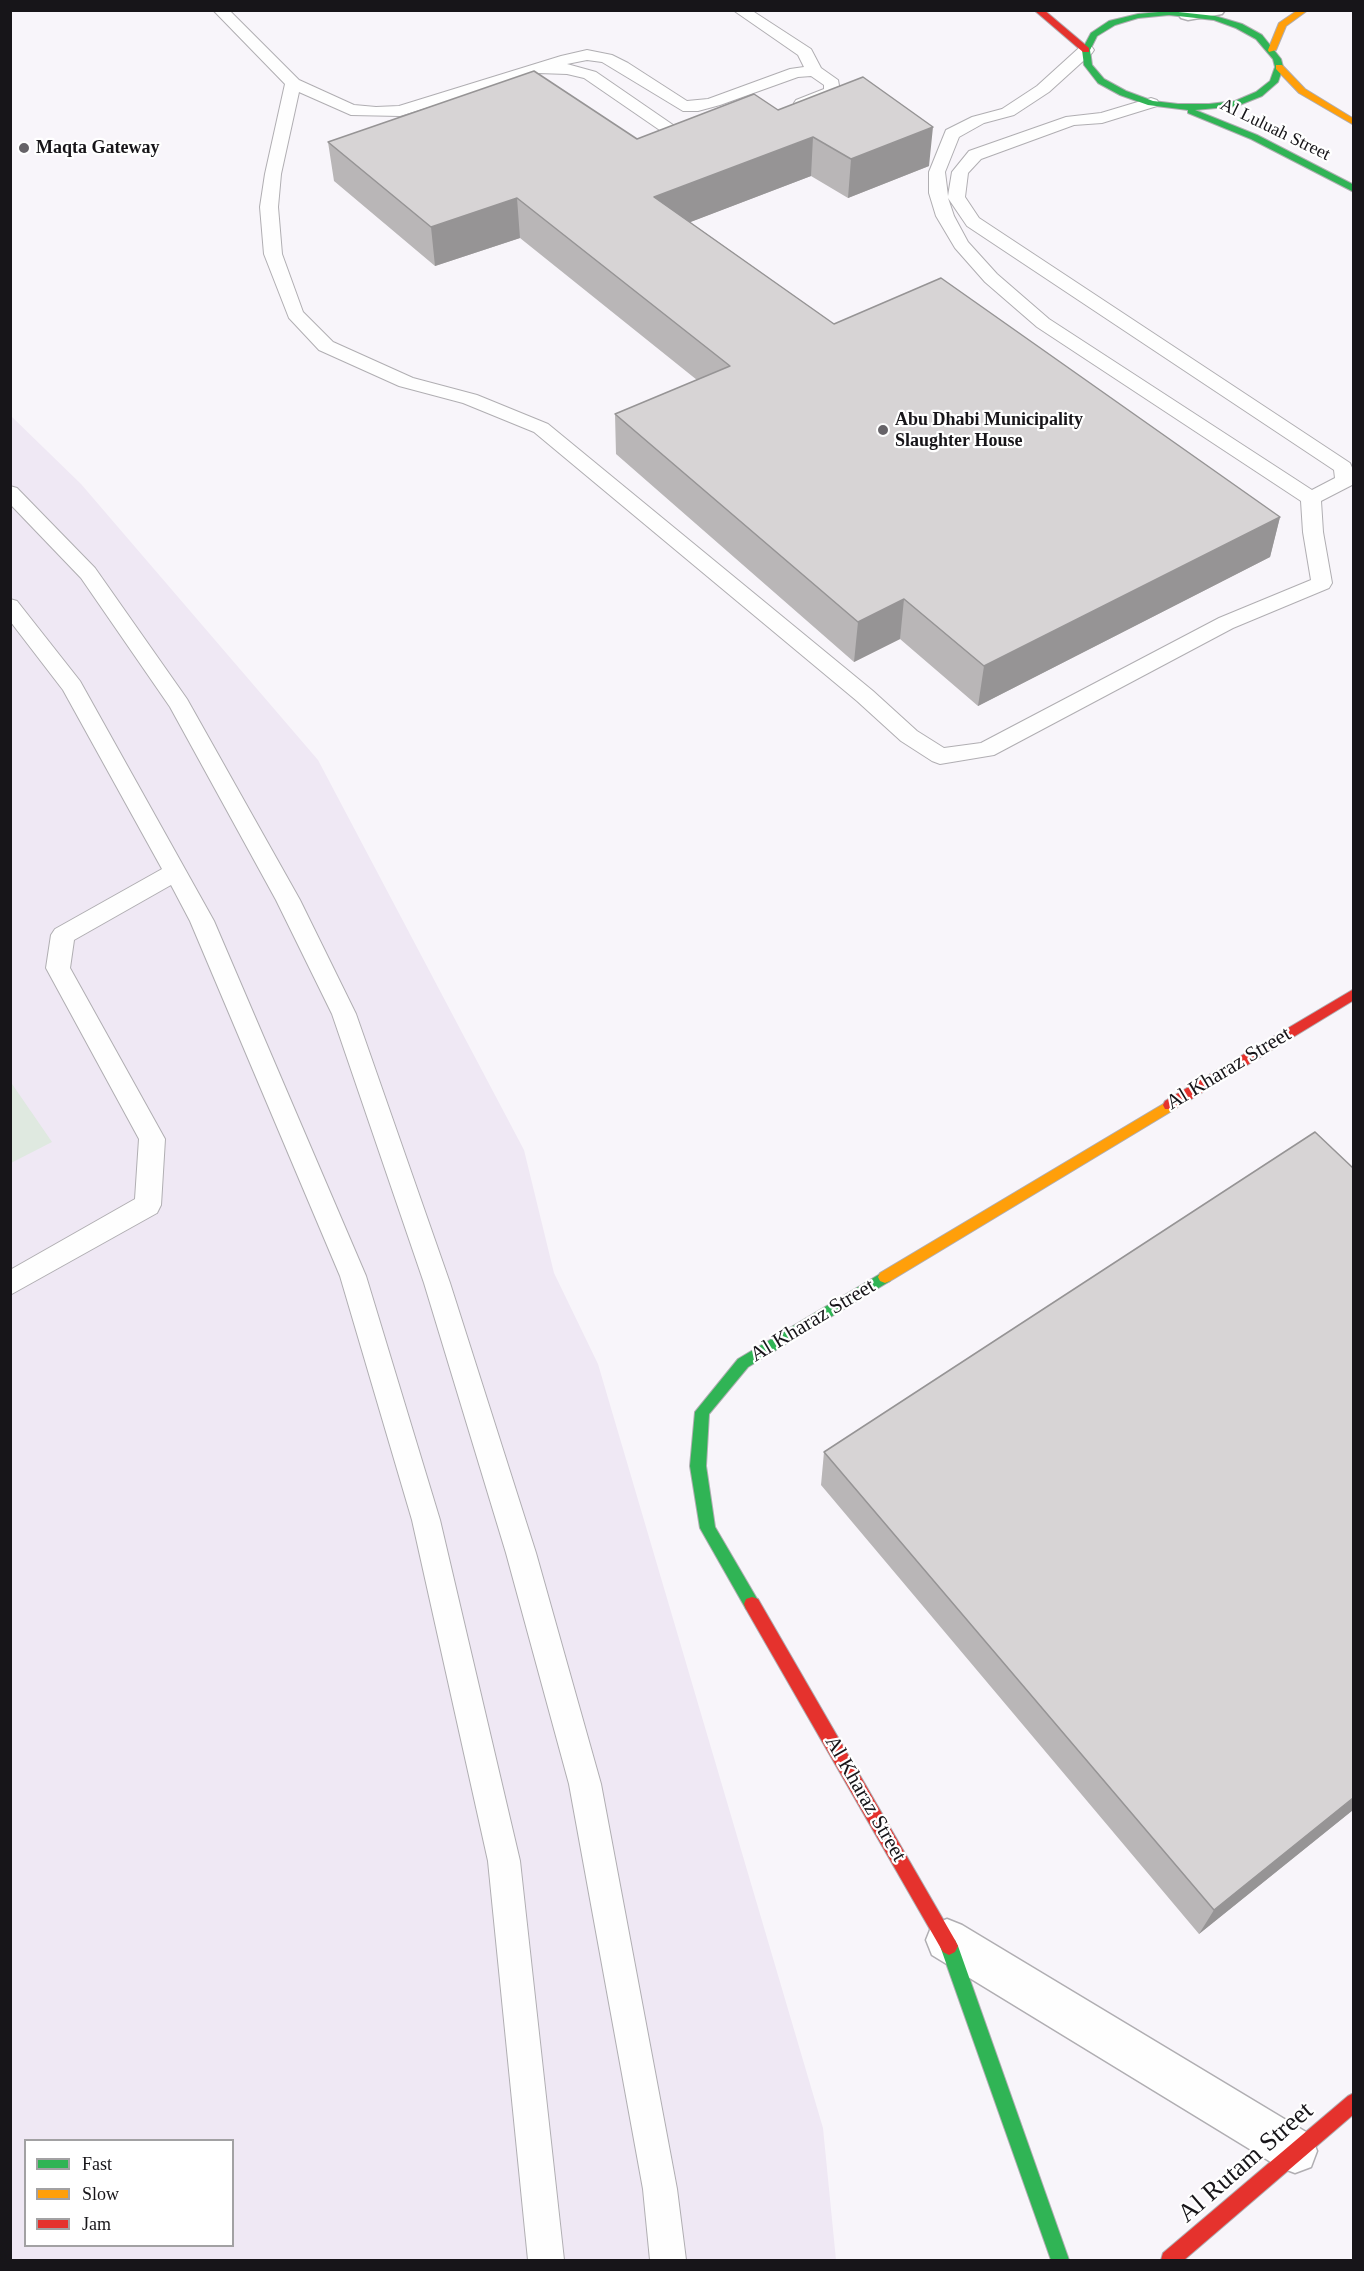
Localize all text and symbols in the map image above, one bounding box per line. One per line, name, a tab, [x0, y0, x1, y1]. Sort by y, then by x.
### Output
street label: Al Luluah Street	[1216, 94, 1334, 166]
place label: Maqta Gateway	[36, 137, 159, 159]
marker: Maqta Gateway	[17, 141, 31, 155]
place label: Abu Dhabi Municipality Slaughter House	[895, 409, 1083, 452]
marker: Abu Dhabi Municipality Slaughter House	[876, 423, 890, 437]
street label: Al Kharaz Street	[1162, 1022, 1296, 1116]
street label: Al Kharaz Street	[746, 1274, 880, 1368]
street label: Al Kharaz Street	[819, 1732, 911, 1866]
street label: Al Rutam Street	[1172, 2096, 1320, 2230]
legend	[24, 2139, 234, 2247]
text: Fast	[82, 2154, 112, 2174]
text: Slow	[82, 2184, 119, 2204]
text: Jam	[82, 2214, 111, 2234]

